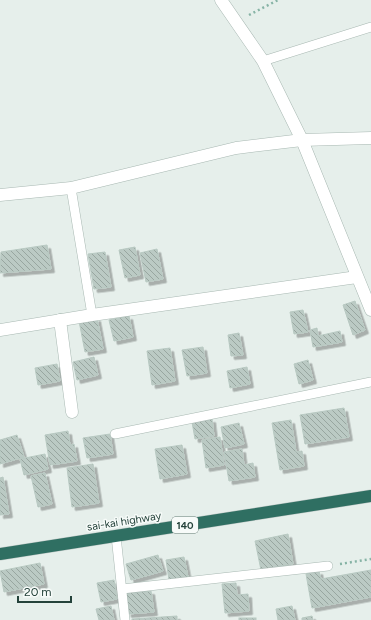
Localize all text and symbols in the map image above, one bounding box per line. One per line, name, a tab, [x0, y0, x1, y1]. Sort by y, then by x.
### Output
street label: sai-kai highway	[86, 509, 162, 534]
road number: 140	[172, 517, 198, 533]
scale bar	[18, 578, 71, 604]
text: 20 m	[24, 585, 52, 599]

